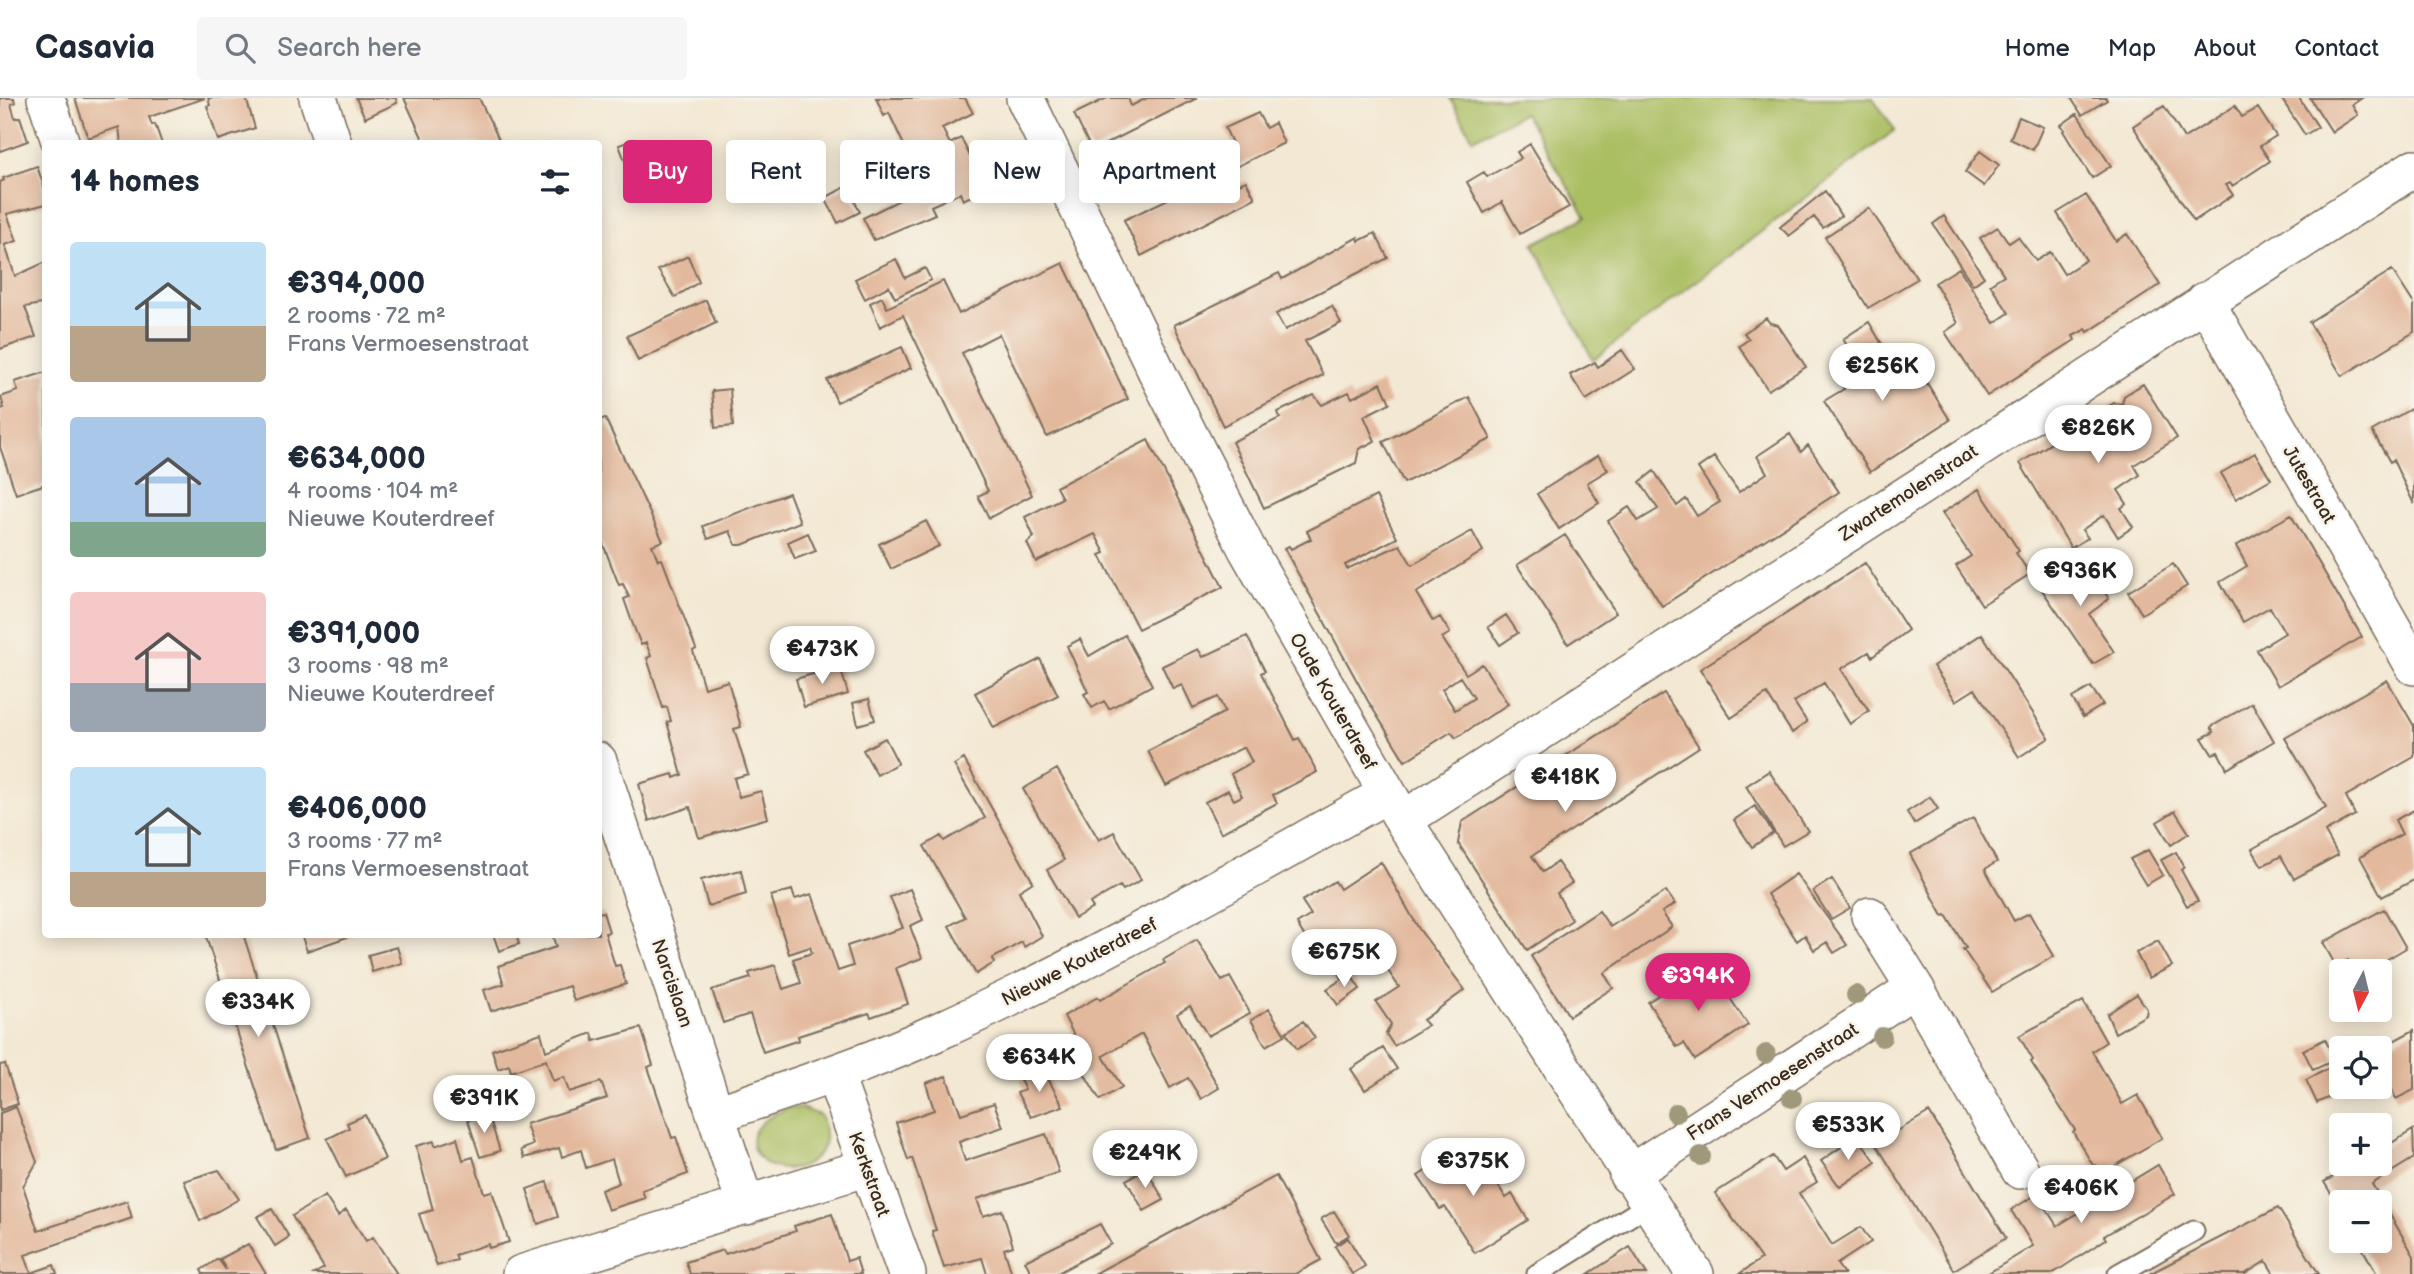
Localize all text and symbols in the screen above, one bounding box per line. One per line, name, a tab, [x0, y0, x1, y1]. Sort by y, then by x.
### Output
search box	[197, 17, 687, 80]
text: Casavia	[35, 28, 155, 68]
icon: search	[221, 29, 259, 67]
text: Search here	[277, 33, 421, 64]
text: Home	[2005, 34, 2070, 63]
text: Map	[2108, 34, 2156, 63]
text: About	[2194, 34, 2256, 63]
text: Contact	[2294, 34, 2379, 63]
chip: Buy	[623, 140, 712, 203]
chip: Rent	[726, 140, 826, 203]
chip: Filters	[840, 140, 955, 203]
chip: New	[969, 140, 1065, 203]
chip: Apartment	[1079, 140, 1240, 203]
icon: filters	[536, 163, 574, 201]
text: 14 homes	[70, 164, 199, 200]
text: €394,000	[287, 266, 425, 302]
icon: home	[126, 270, 210, 354]
text: 2 rooms · 72 m²	[287, 302, 446, 330]
text: Frans Vermoesenstraat	[287, 330, 529, 358]
pin: €256K	[1833, 344, 1931, 403]
text: €256K	[1845, 352, 1919, 380]
pin: €826K	[2049, 406, 2147, 465]
text: €826K	[2061, 414, 2135, 442]
street label: Zwartemolenstraat	[1835, 440, 1982, 547]
text: €634,000	[287, 441, 426, 477]
street label: Jutestraat	[2277, 442, 2340, 528]
icon: home	[126, 445, 210, 529]
text: 4 rooms · 104 m²	[287, 477, 458, 505]
text: Nieuwe Kouterdreef	[287, 505, 495, 533]
pin: €936K	[2031, 548, 2129, 608]
text: €936K	[2043, 557, 2117, 585]
text: €391,000	[287, 616, 420, 652]
icon: home	[126, 620, 210, 704]
pin: €473K	[773, 626, 871, 686]
street label: Oude Kouterdreef	[1284, 629, 1381, 774]
text: €473K	[786, 635, 858, 663]
text: 3 rooms · 98 m²	[287, 652, 449, 680]
text: Nieuwe Kouterdreef	[287, 680, 495, 708]
pin: €418K	[1516, 754, 1614, 814]
text: €418K	[1530, 763, 1600, 791]
text: €406,000	[287, 791, 427, 827]
icon: home	[126, 795, 210, 879]
text: 3 rooms · 77 m²	[287, 827, 443, 855]
text: Frans Vermoesenstraat	[287, 855, 529, 883]
street label: Nieuwe Kouterdreef	[998, 913, 1161, 1012]
pin: €675K	[1295, 930, 1393, 989]
street label: Narcislaan	[646, 936, 697, 1031]
text: €675K	[1308, 938, 1380, 966]
pin: €394K	[1649, 954, 1747, 1013]
north arrow	[2329, 959, 2392, 1022]
map controls	[2329, 959, 2392, 1253]
text: €394K	[1661, 962, 1735, 990]
pin: €334K	[209, 979, 307, 1039]
text: €334K	[221, 988, 295, 1016]
street label: Frans Vermoesenstraat	[1683, 1018, 1863, 1146]
pin: €634K	[990, 1034, 1088, 1094]
button: locate	[2329, 1036, 2392, 1099]
text: €634K	[1002, 1043, 1076, 1071]
pin: €391K	[435, 1076, 533, 1135]
text: €391K	[449, 1084, 519, 1112]
pin: €533K	[1799, 1102, 1897, 1162]
text: €533K	[1811, 1111, 1885, 1139]
button: +	[2329, 1113, 2392, 1176]
street label: Kerkstraat	[843, 1129, 895, 1220]
pin: €249K	[1096, 1130, 1194, 1190]
pin: €375K	[1424, 1138, 1522, 1198]
text: €249K	[1109, 1139, 1181, 1167]
text: €375K	[1437, 1147, 1509, 1175]
pin: €406K	[2032, 1166, 2130, 1225]
text: €406K	[2044, 1174, 2118, 1202]
button: −	[2329, 1190, 2392, 1253]

